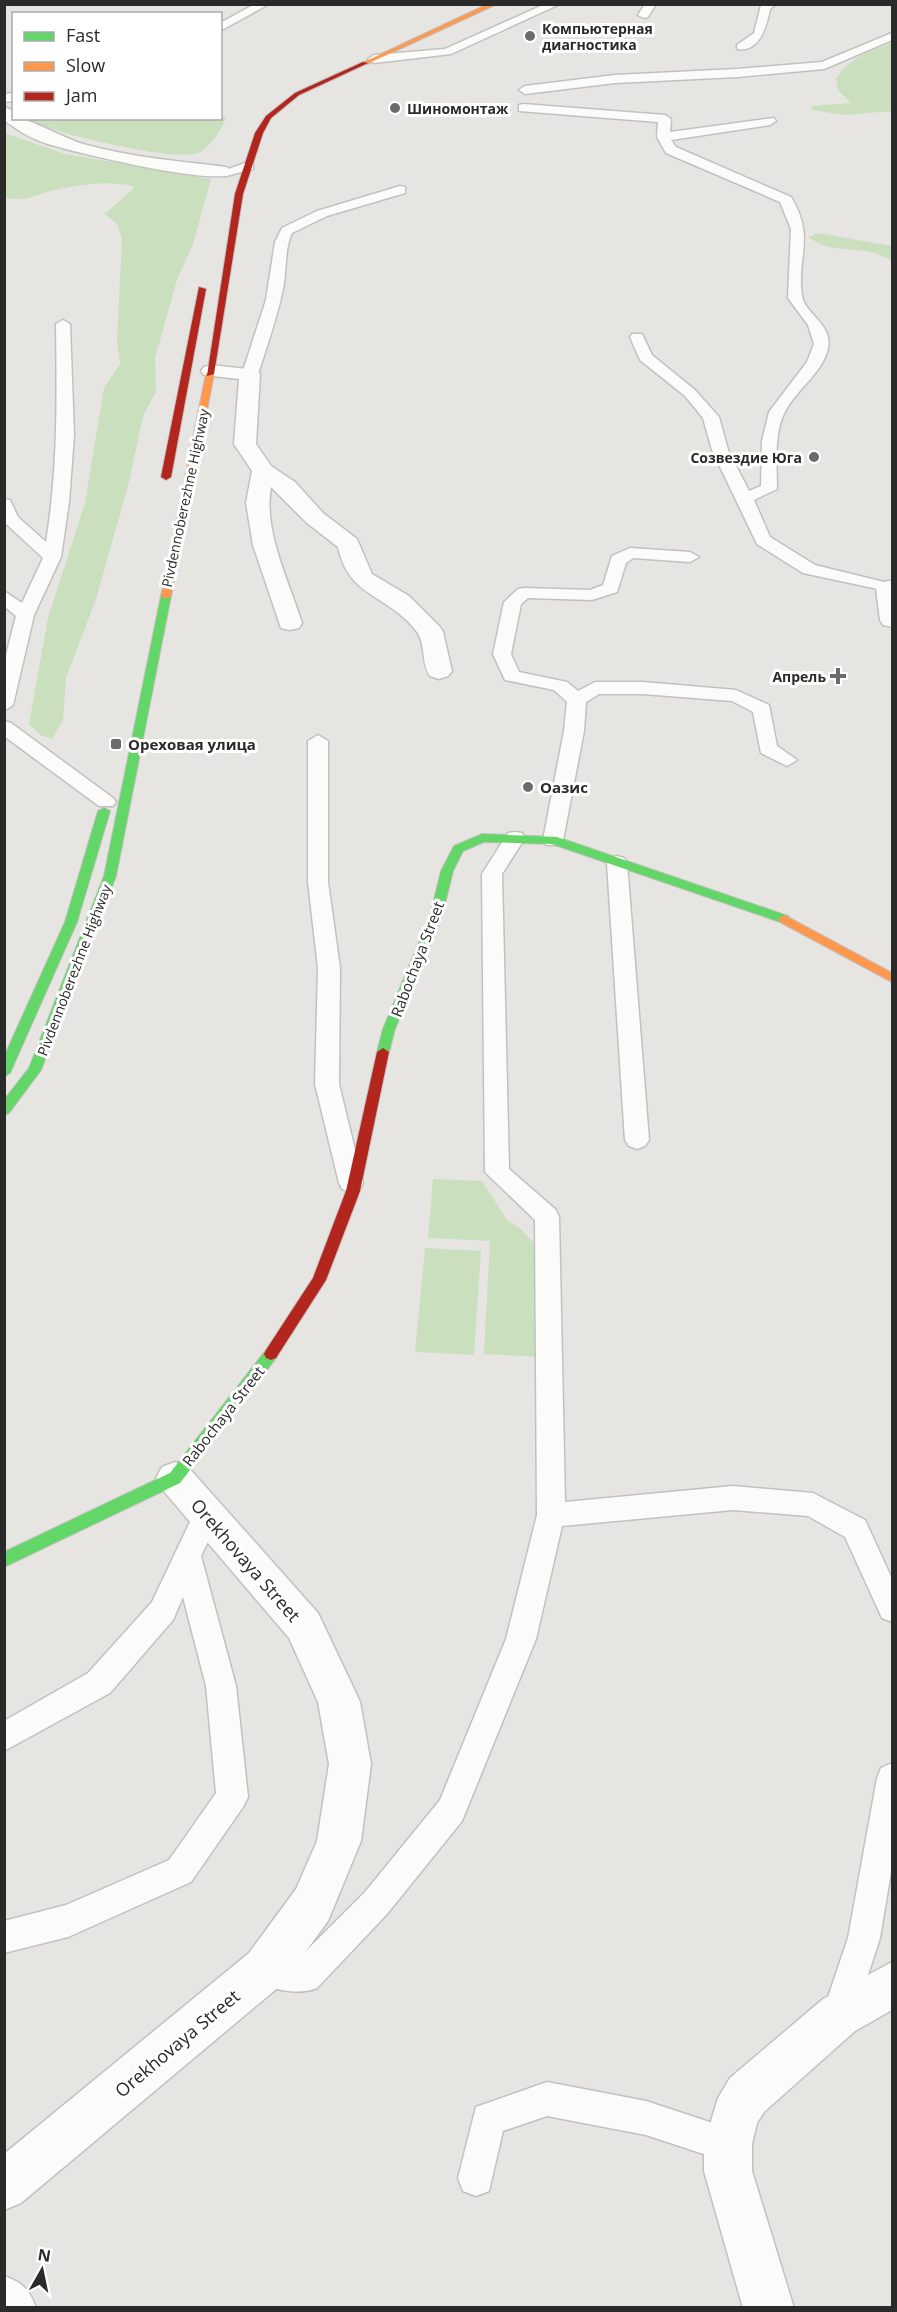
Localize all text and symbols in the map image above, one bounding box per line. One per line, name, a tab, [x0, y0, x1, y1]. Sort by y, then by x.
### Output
legend	[12, 12, 222, 120]
place label: Компьютерная диагностика	[542, 19, 653, 54]
text: Fast	[66, 23, 100, 47]
marker: Компьютерная диагностика	[523, 29, 537, 43]
text: Slow	[66, 53, 105, 77]
text: Jam	[64, 83, 98, 107]
place label: Шиномонтаж	[407, 99, 509, 118]
marker: Шиномонтаж	[388, 101, 402, 115]
street label: Pivdennoberezhne Highway	[157, 406, 213, 589]
place label: Созвездие Юга	[690, 448, 802, 467]
marker: Созвездие Юга	[807, 450, 821, 464]
place label: Апрель	[772, 667, 826, 686]
marker: Апрель	[831, 669, 845, 683]
place label: Ореховая улица	[128, 734, 256, 754]
marker: Ореховая улица	[109, 737, 123, 751]
place label: Оазис	[540, 777, 588, 797]
marker: Оазис	[521, 780, 535, 794]
street label: Pivdennoberezhne Highway	[33, 881, 116, 1058]
street label: Rabochaya Street	[386, 898, 448, 1020]
street label: Rabochaya Street	[178, 1362, 268, 1470]
street label: Orekhovaya Street	[186, 1493, 306, 1627]
street label: Orekhovaya Street	[110, 1984, 244, 2102]
north arrow	[12, 2240, 72, 2300]
text: N	[36, 2243, 52, 2267]

